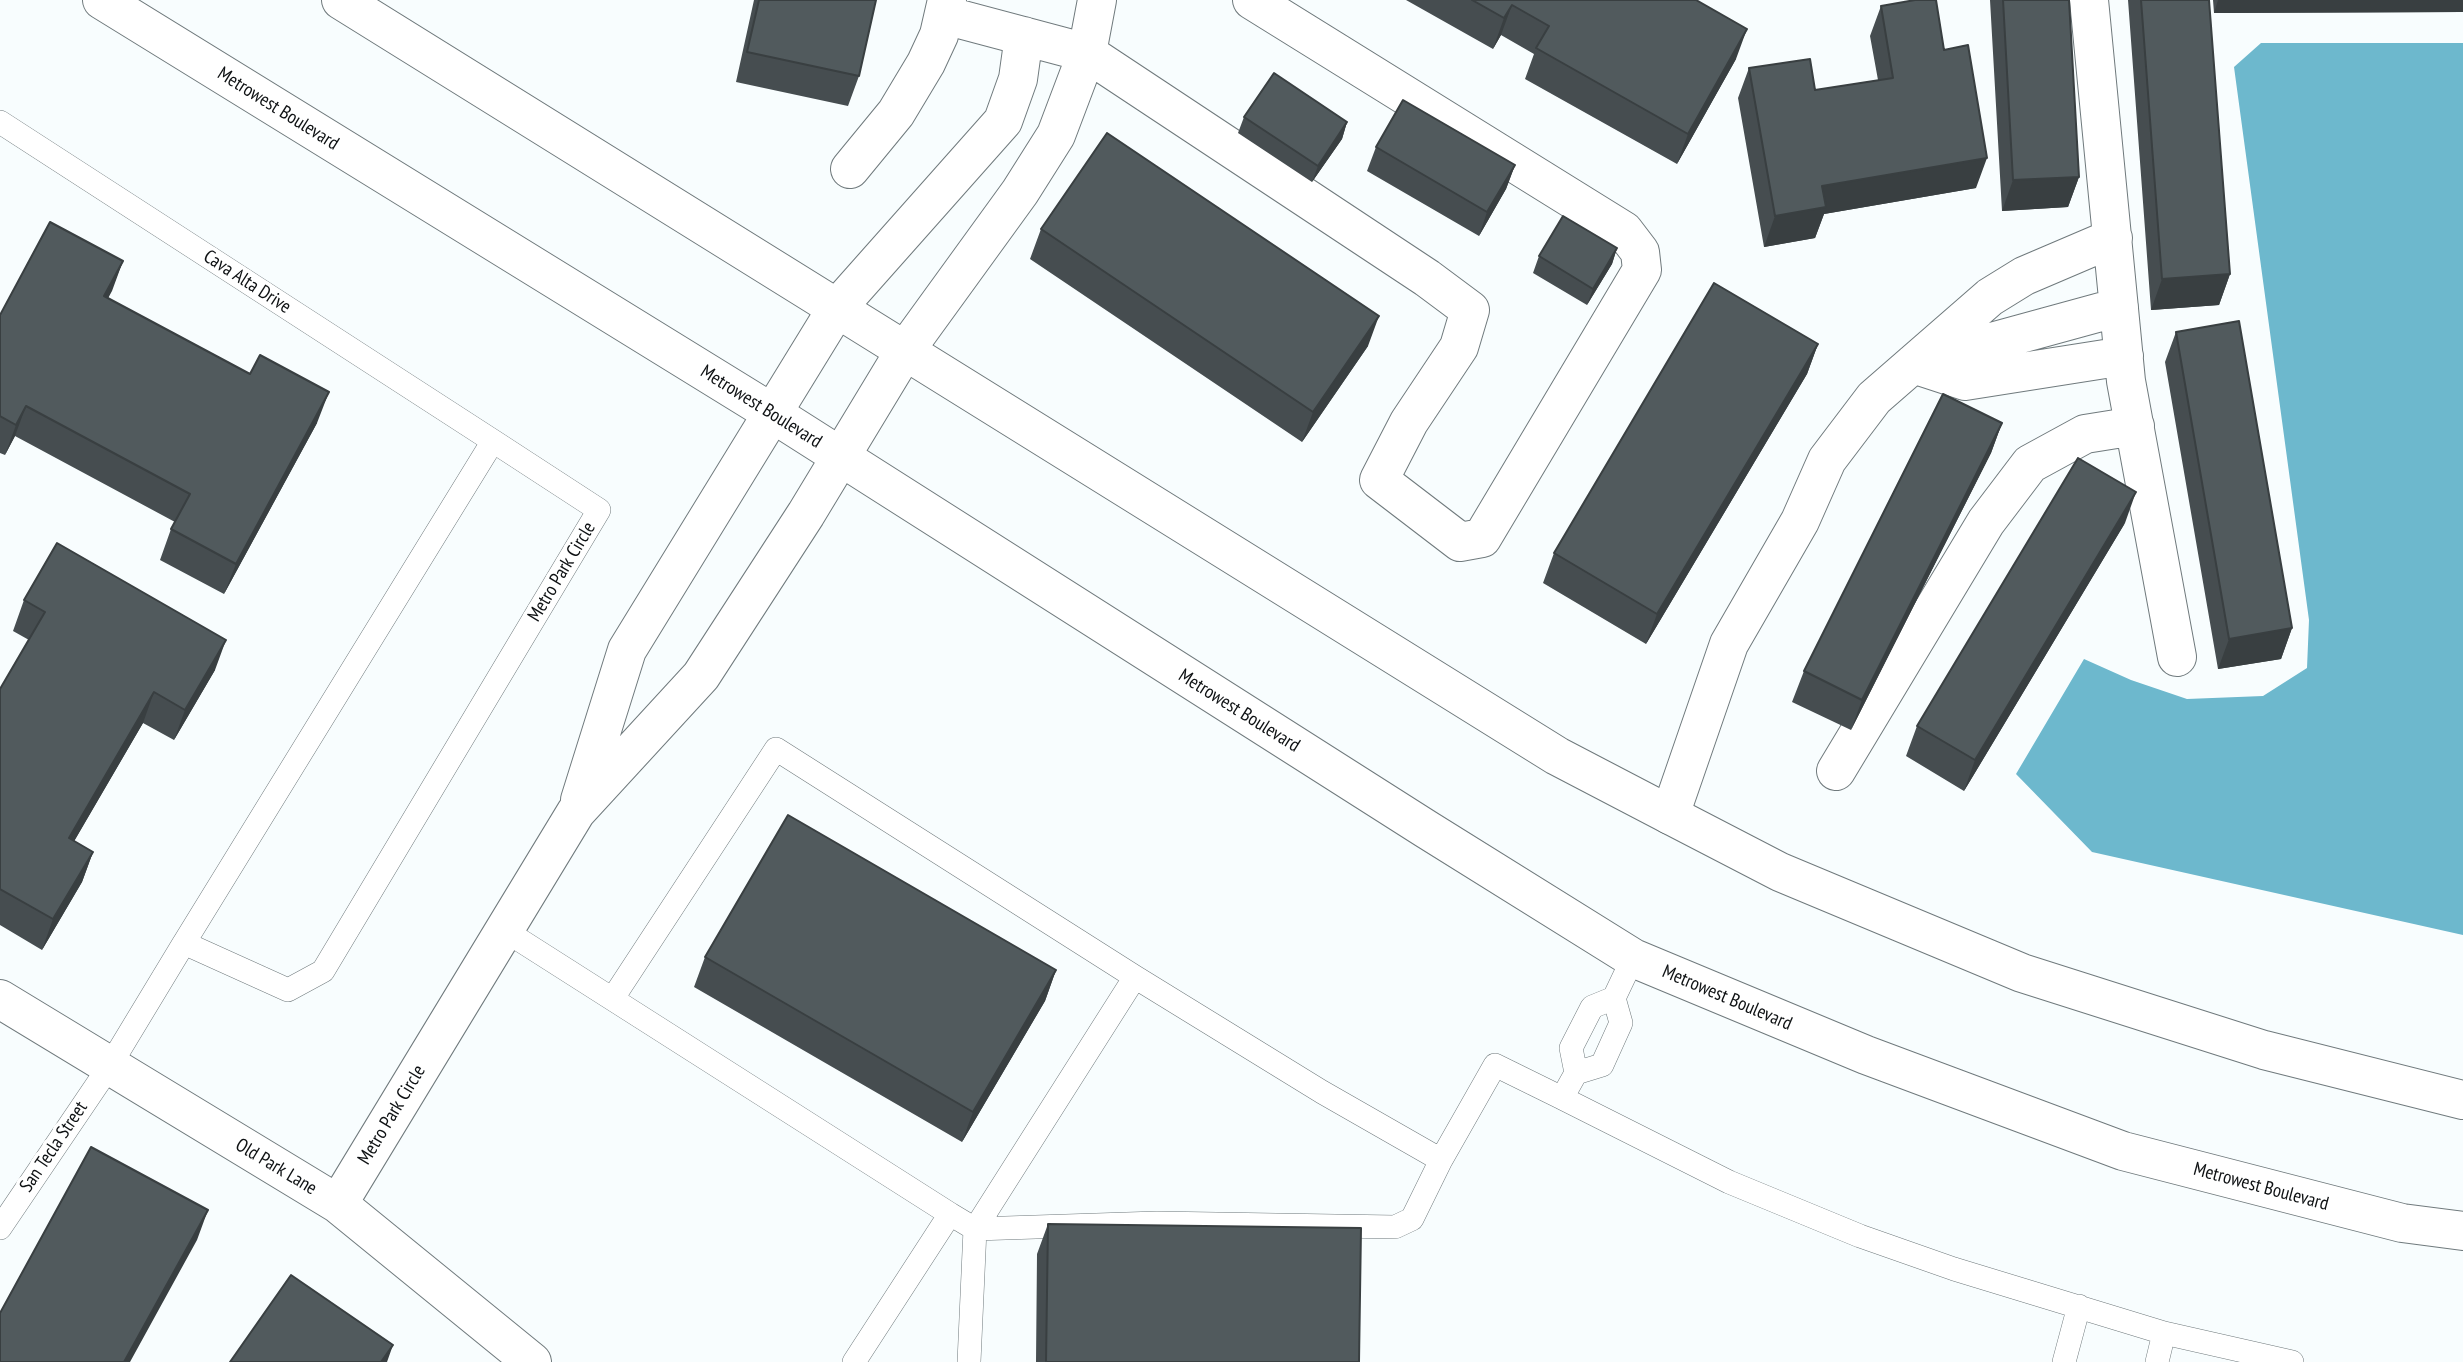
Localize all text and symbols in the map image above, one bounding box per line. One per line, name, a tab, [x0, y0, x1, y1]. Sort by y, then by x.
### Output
street label: Metrowest Boulevard	[213, 63, 343, 155]
street label: Cava Alta Drive	[199, 245, 295, 319]
street label: Metrowest Boulevard	[696, 361, 826, 453]
street label: Metro Park Circle	[523, 518, 601, 626]
street label: Metrowest Boulevard	[1174, 665, 1304, 757]
street label: Metrowest Boulevard	[1659, 960, 1795, 1036]
street label: Metro Park Circle	[353, 1061, 431, 1169]
street label: San Tecla Street	[15, 1097, 93, 1197]
street label: Old Park Lane	[231, 1134, 321, 1200]
street label: Metrowest Boulevard	[2191, 1158, 2331, 1216]

